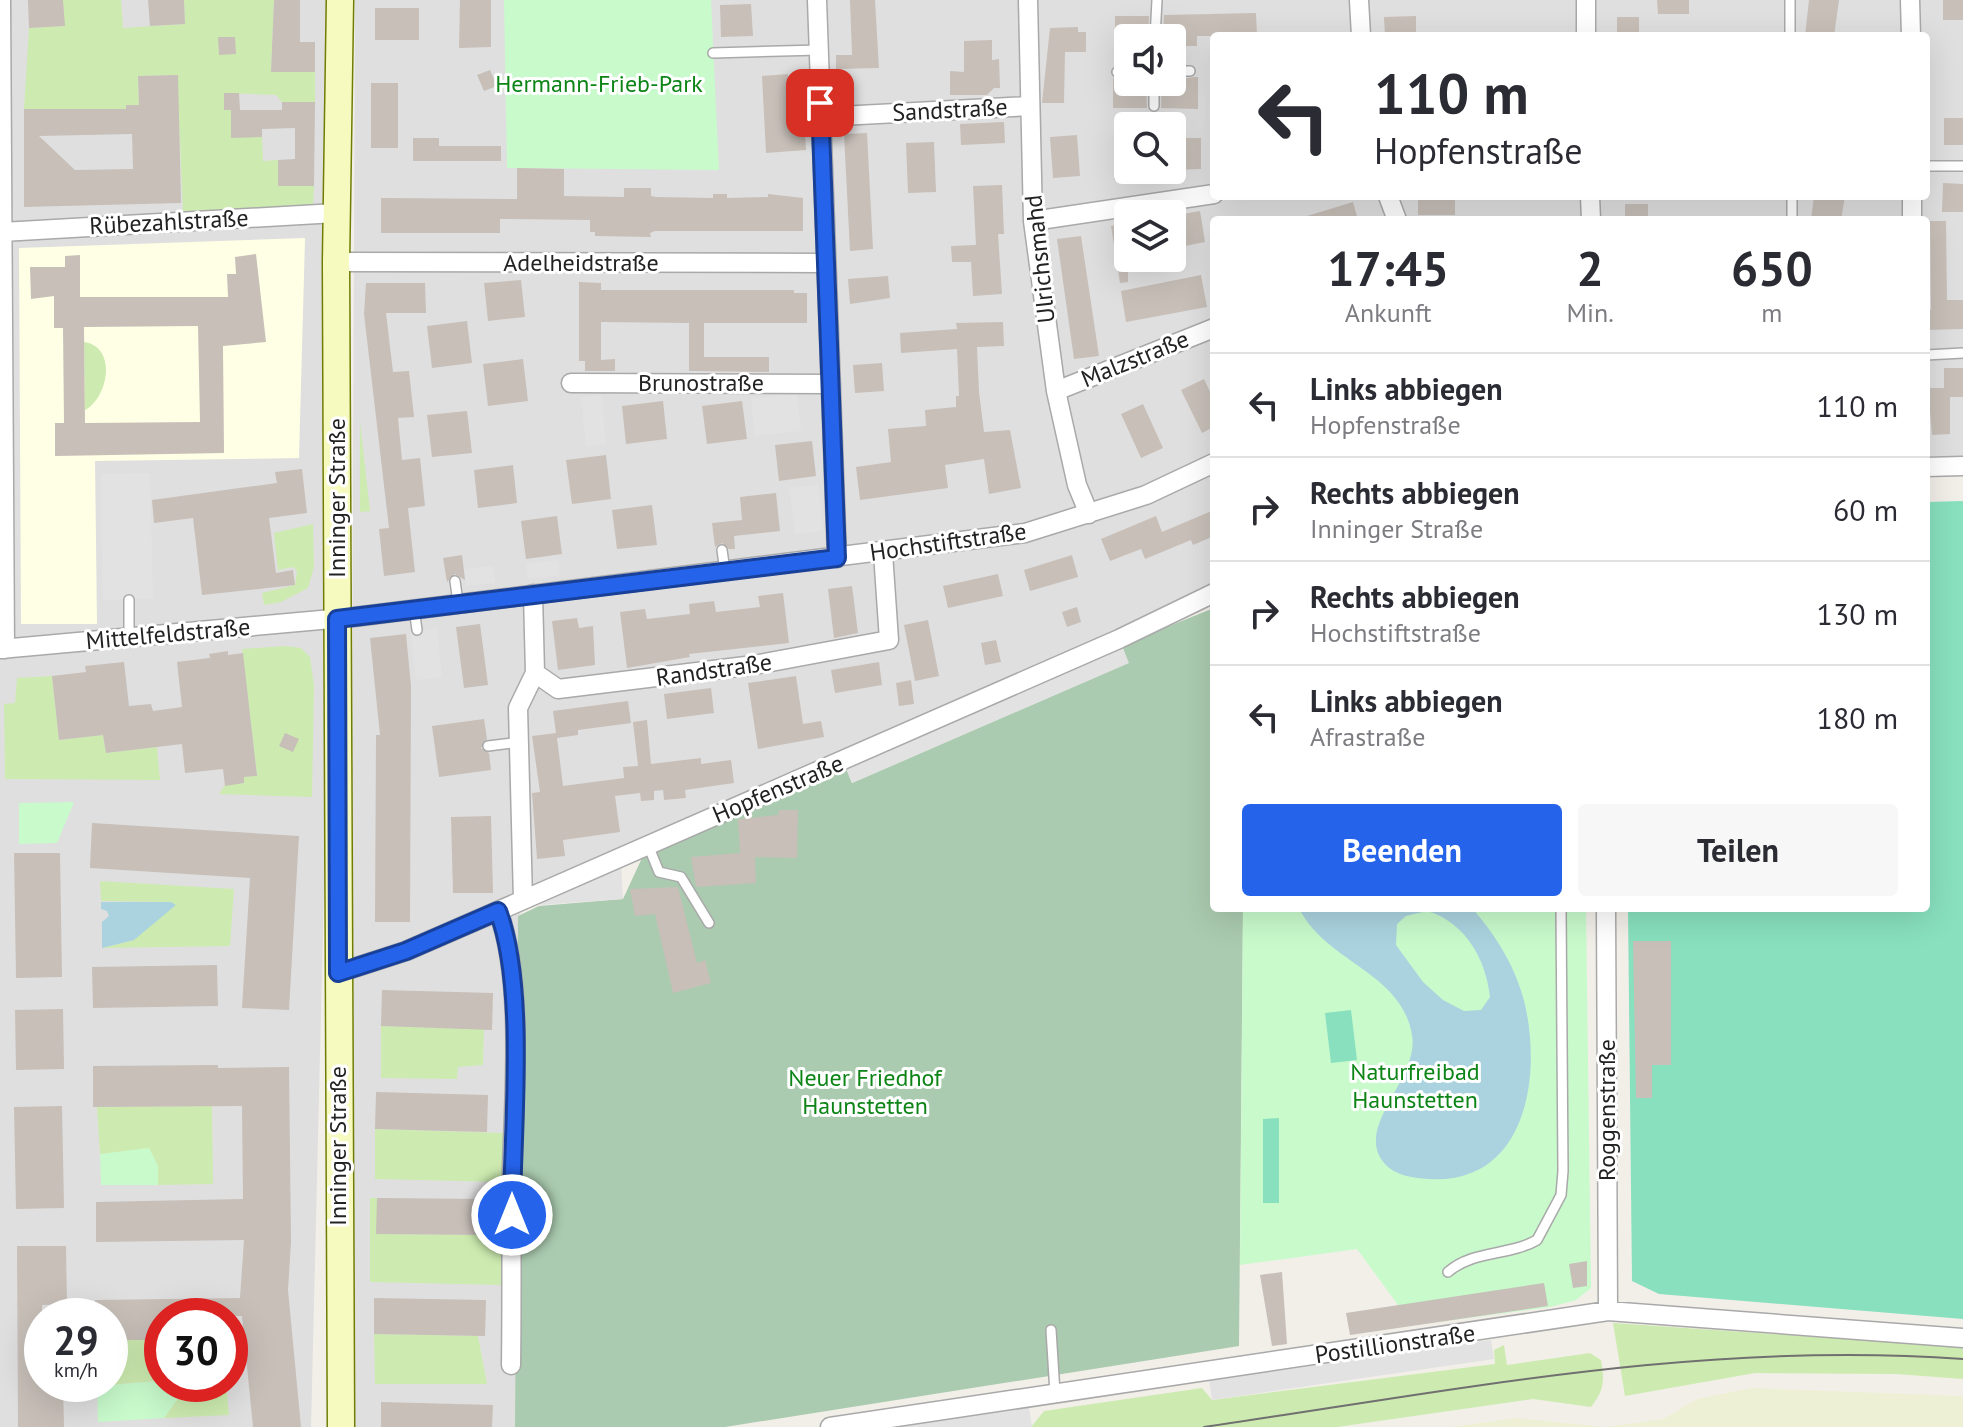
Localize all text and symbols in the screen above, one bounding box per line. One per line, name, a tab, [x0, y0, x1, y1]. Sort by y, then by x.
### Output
map controls	[1114, 24, 1186, 272]
button: sound	[1114, 24, 1186, 96]
text: 110 m	[1374, 57, 1529, 129]
icon: left	[1242, 64, 1346, 168]
park label: Hermann-Frieb-Park	[495, 68, 703, 99]
pin	[786, 69, 854, 137]
icon: arrive	[798, 81, 842, 125]
street label: Sandstraße	[892, 91, 1008, 128]
button: search	[1114, 112, 1186, 184]
text: Hopfenstraße	[1374, 127, 1583, 174]
street label: Ulrichsmahd	[1017, 193, 1062, 325]
button: layers	[1114, 200, 1186, 272]
street label: Rübezahlstraße	[89, 202, 249, 241]
text: 17:45	[1327, 237, 1449, 299]
text: 2	[1576, 237, 1604, 299]
text: 650	[1731, 237, 1813, 299]
street label: Adelheidstraße	[503, 247, 659, 278]
text: Ankunft	[1345, 296, 1432, 329]
text: Min.	[1566, 296, 1614, 329]
text: m	[1761, 296, 1782, 329]
street label: Malzstraße	[1076, 323, 1193, 394]
street label: Brunostraße	[638, 367, 764, 398]
text: Links abbiegen	[1310, 369, 1503, 408]
icon: left	[1242, 383, 1286, 427]
text: 110 m	[1817, 386, 1898, 425]
text: Hopfenstraße	[1310, 408, 1461, 441]
street label: Inninger Straße	[321, 418, 352, 578]
text: Rechts abbiegen	[1310, 473, 1520, 512]
icon: right	[1242, 487, 1286, 531]
text: 60 m	[1833, 490, 1898, 529]
text: Inninger Straße	[1310, 512, 1483, 545]
street label: Hochstiftstraße	[868, 515, 1028, 568]
text: Rechts abbiegen	[1310, 577, 1520, 616]
icon: right	[1242, 591, 1286, 635]
text: 130 m	[1817, 594, 1898, 633]
street label: Mittelfeldstraße	[84, 611, 251, 656]
text: Hochstiftstraße	[1310, 616, 1481, 649]
street label: Randstraße	[654, 646, 774, 693]
text: Links abbiegen	[1310, 681, 1503, 720]
icon: left	[1242, 695, 1286, 739]
text: 180 m	[1817, 698, 1898, 737]
text: Afrastraße	[1310, 720, 1425, 753]
street label: Hopfenstraße	[708, 747, 848, 830]
button: Beenden	[1242, 804, 1562, 896]
button: Teilen	[1578, 804, 1898, 896]
street label: Roggenstraße	[1591, 1039, 1622, 1181]
park label: Naturfreibad Haunstetten	[1350, 1056, 1480, 1115]
park label: Neuer Friedhof Haunstetten	[788, 1062, 943, 1121]
street label: Inninger Straße	[322, 1066, 353, 1226]
position arrow	[470, 1173, 554, 1257]
speed limit sign: 30	[144, 1298, 248, 1402]
text: 29	[53, 1314, 99, 1366]
street label: Postillionstraße	[1313, 1317, 1477, 1370]
text: km/h	[54, 1357, 98, 1383]

